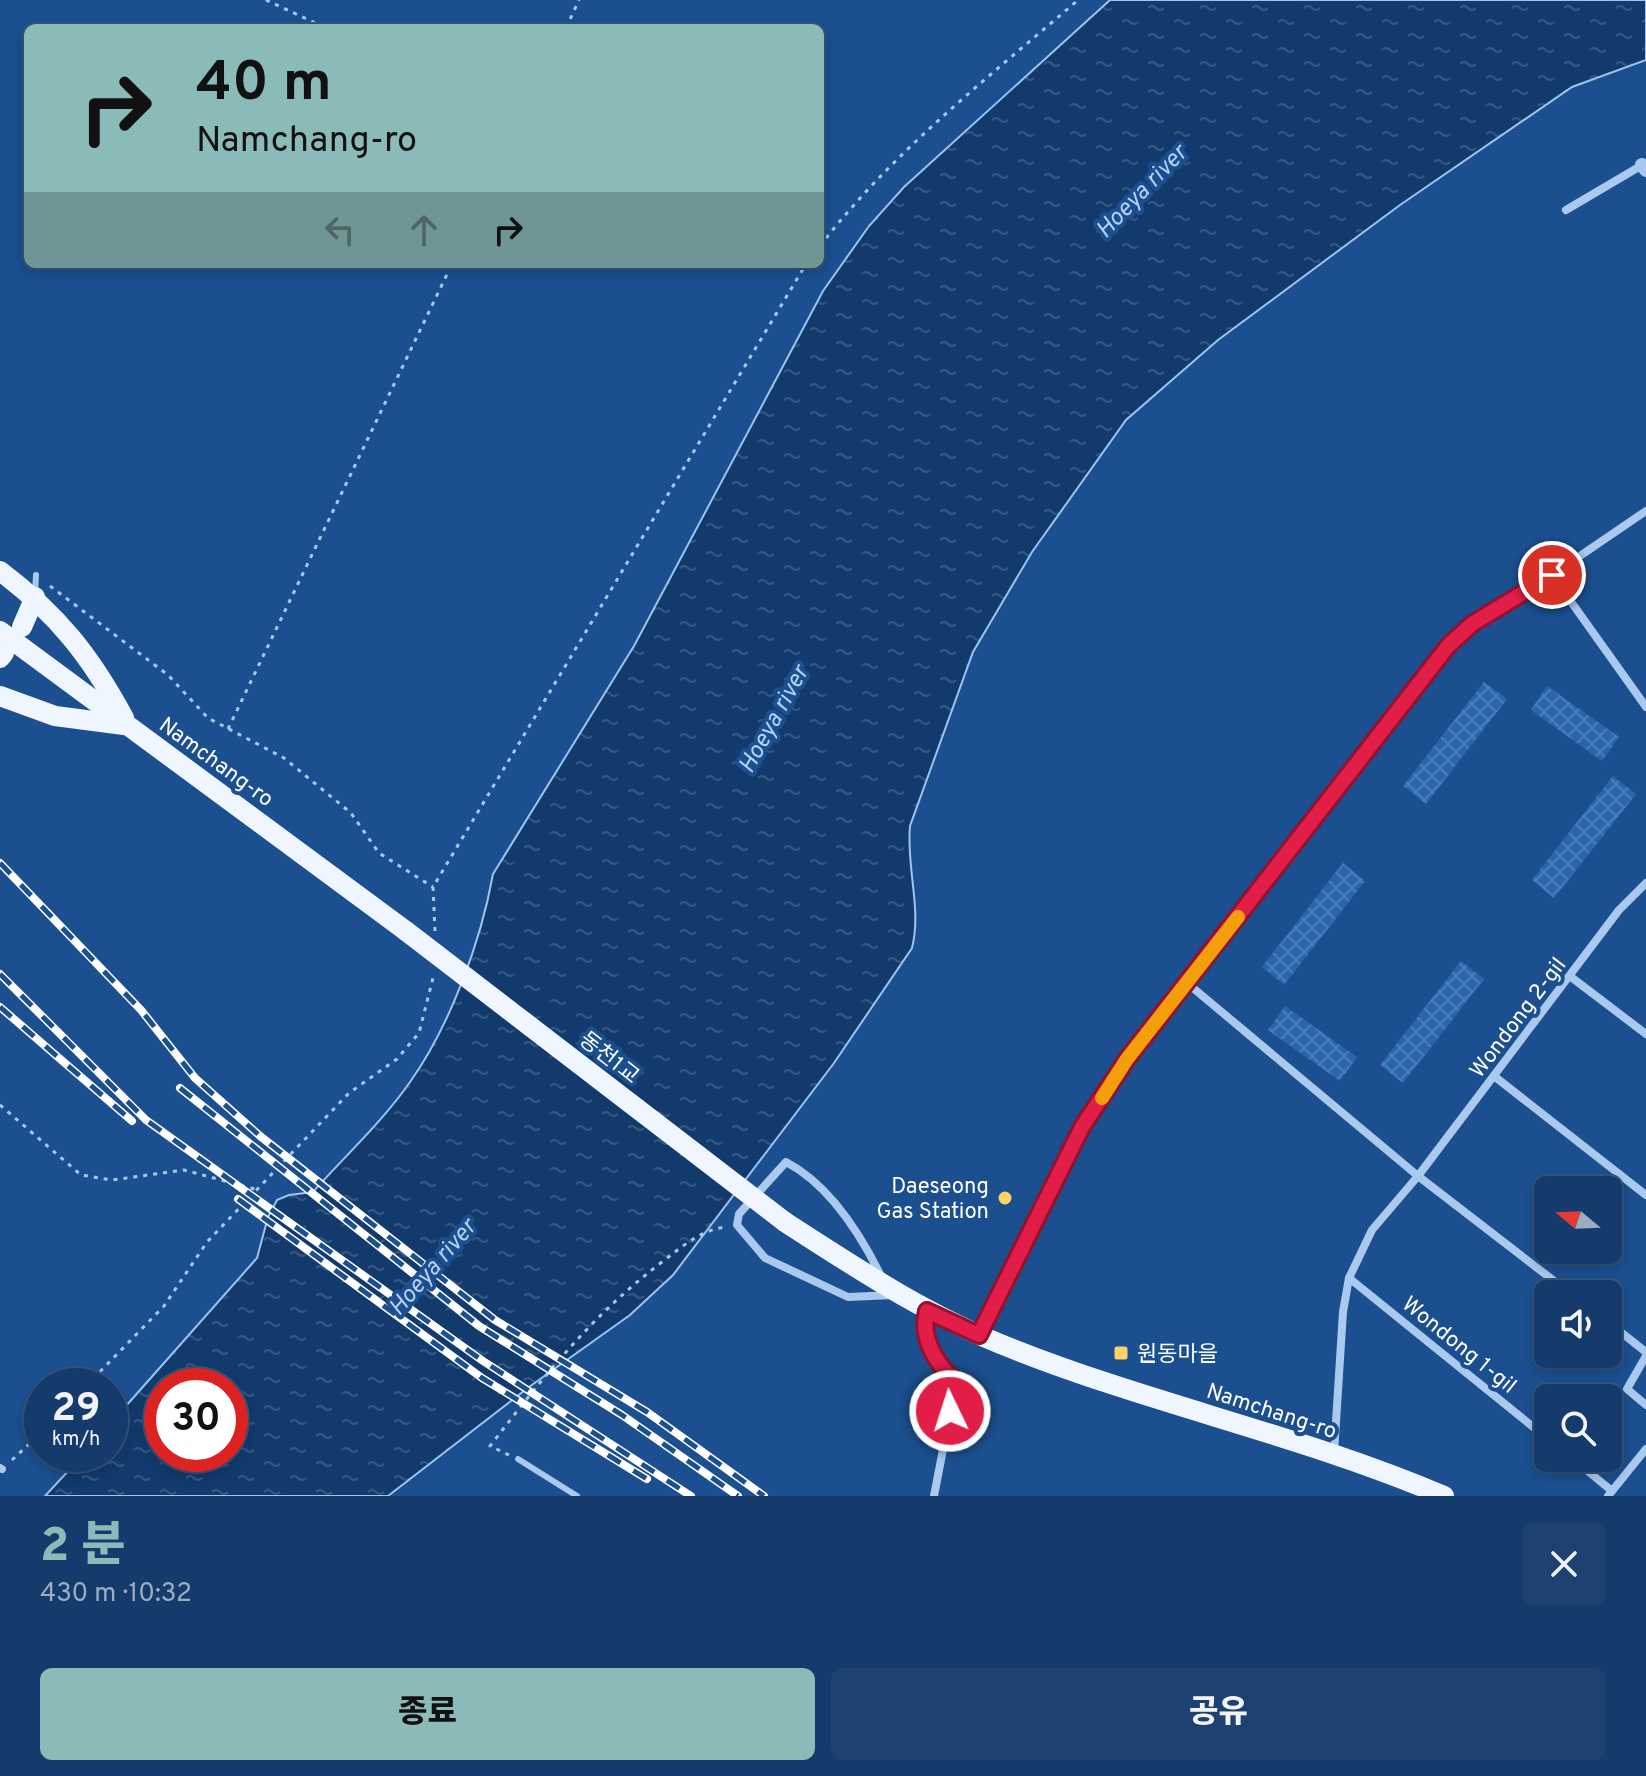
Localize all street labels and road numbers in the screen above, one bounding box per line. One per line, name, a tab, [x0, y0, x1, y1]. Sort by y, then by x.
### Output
street label: Namchang-ro	[153, 712, 278, 814]
street label: Wondong 2-gil	[1465, 953, 1573, 1084]
street label: 동천1교	[573, 1027, 644, 1091]
street label: Wondong 1-gil	[1396, 1292, 1521, 1400]
street label: Namchang-ro	[1203, 1379, 1340, 1446]

